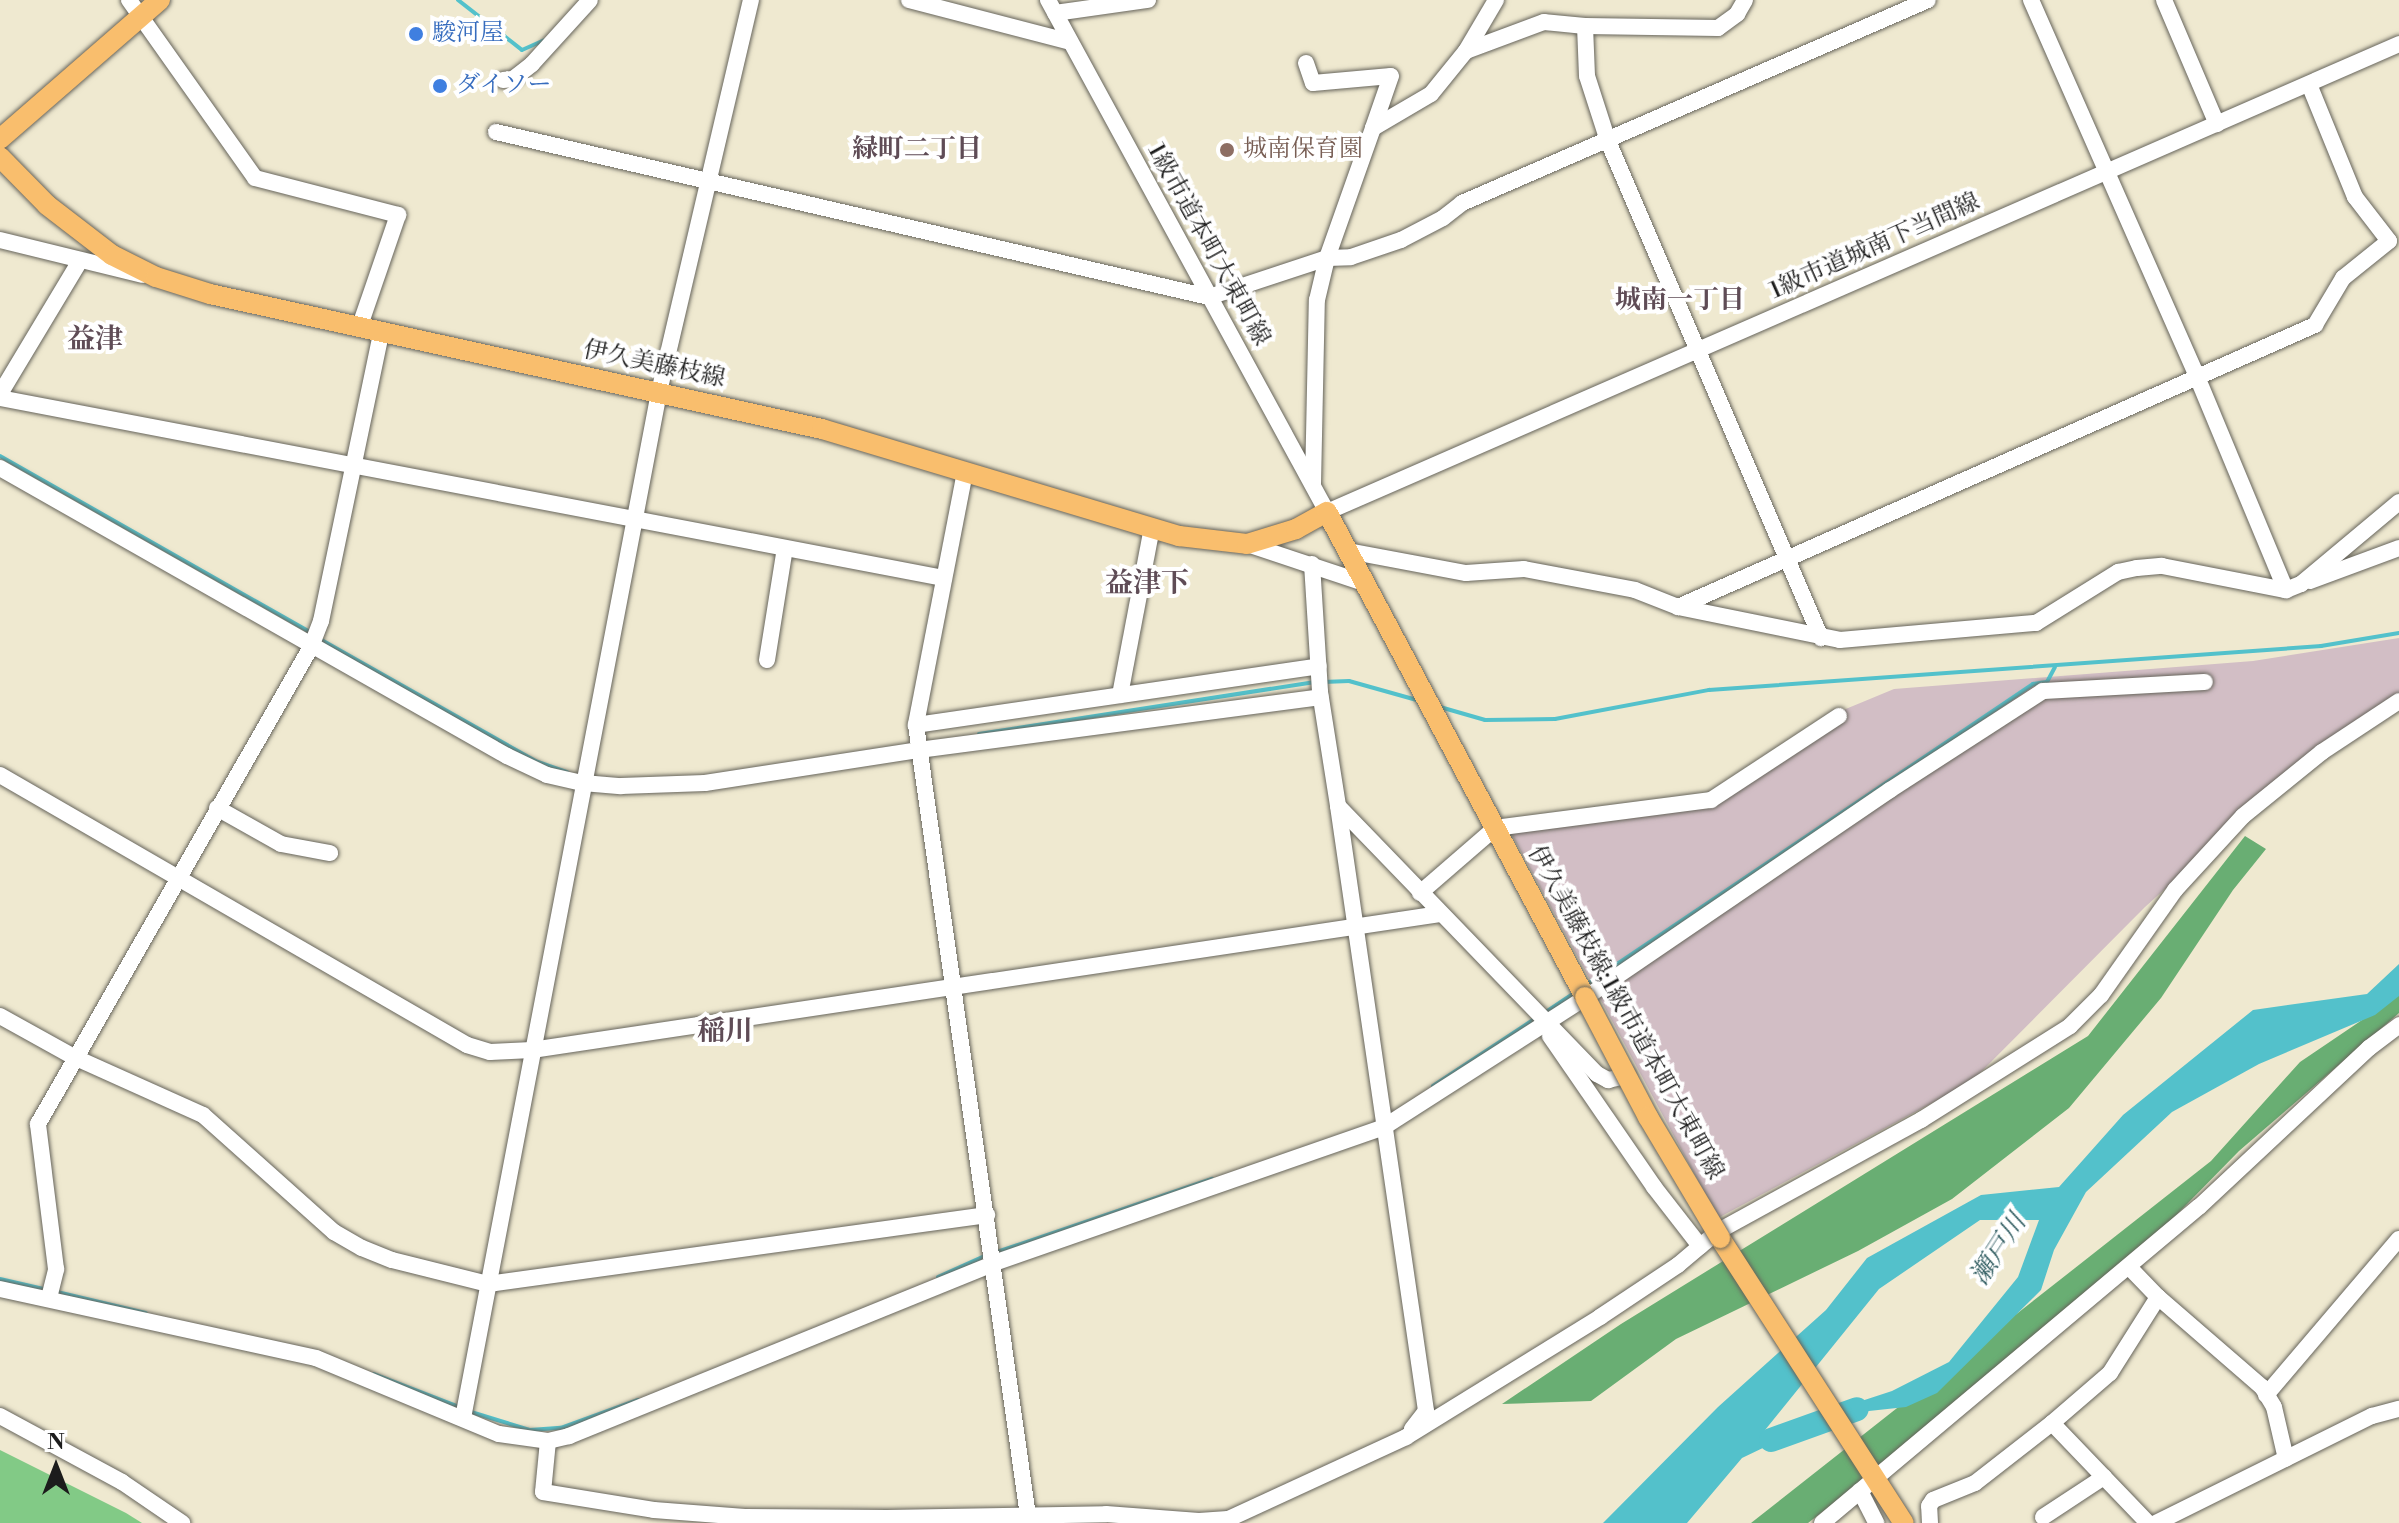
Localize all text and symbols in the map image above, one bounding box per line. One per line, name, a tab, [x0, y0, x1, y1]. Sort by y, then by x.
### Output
place label: 駿河屋	[432, 20, 504, 48]
marker: 駿河屋	[407, 25, 425, 43]
place label: ダイソー	[456, 72, 552, 100]
marker: ダイソー	[431, 77, 449, 95]
district label: 緑町二丁目	[852, 134, 982, 166]
place label: 城南保育園	[1243, 136, 1363, 164]
street label: 1級市道本町大東町線	[1141, 139, 1275, 351]
marker: 城南保育園	[1218, 141, 1236, 159]
street label: 1級市道城南下当間線	[1766, 188, 1984, 306]
district label: 城南一丁目	[1615, 285, 1745, 317]
district label: 益津	[67, 323, 123, 357]
street label: 伊久美藤枝線	[581, 336, 727, 394]
district label: 益津下	[1105, 567, 1189, 601]
street label: 伊久美藤枝線;1級市道本町大東町線	[1521, 841, 1729, 1185]
district label: 稲川	[697, 1015, 753, 1049]
water label: 瀬戸川	[1965, 1209, 2033, 1291]
north arrow	[16, 1427, 96, 1507]
text: N	[47, 1429, 65, 1456]

